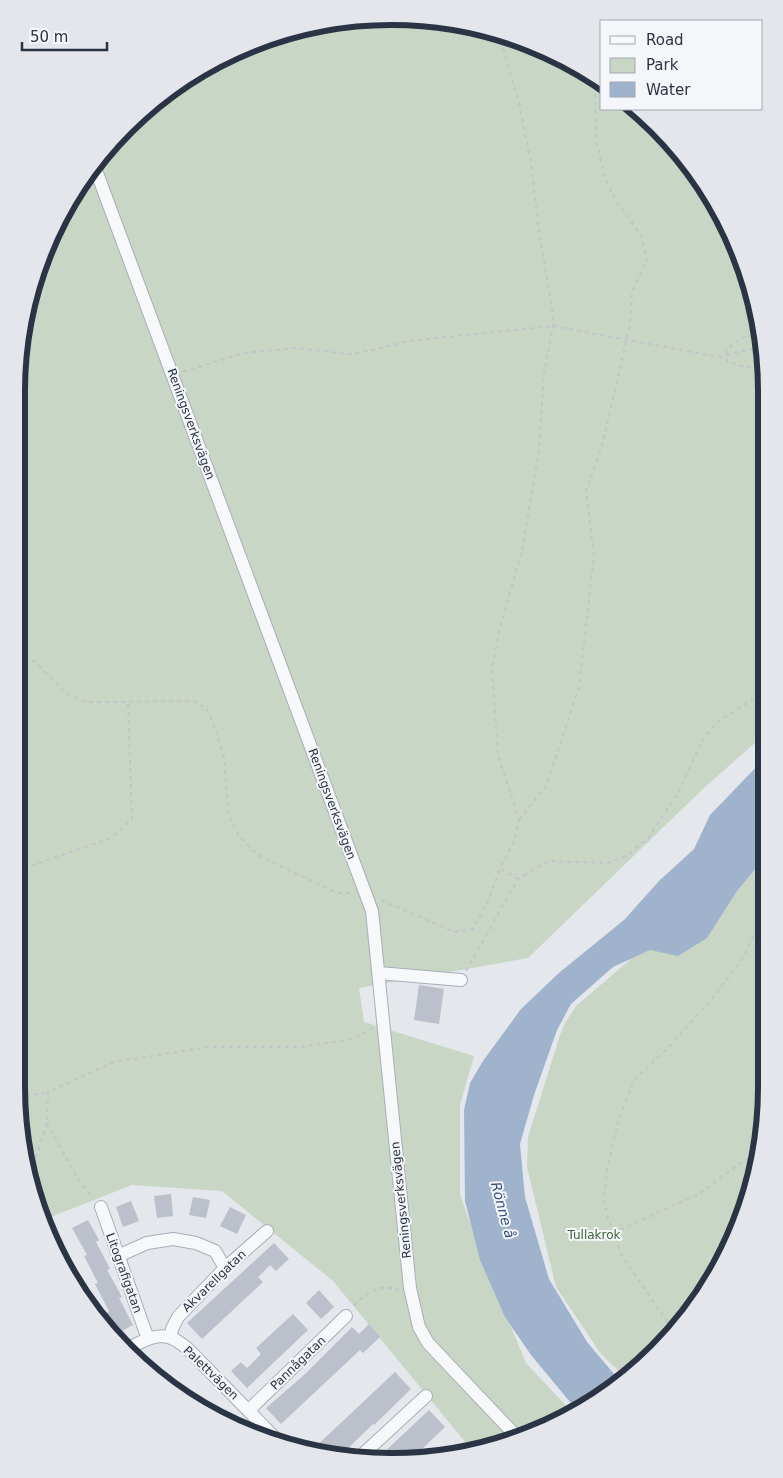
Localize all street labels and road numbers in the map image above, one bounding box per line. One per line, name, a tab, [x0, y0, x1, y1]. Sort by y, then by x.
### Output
street label: Reningsverksvägen	[164, 367, 218, 481]
street label: Reningsverksvägen	[305, 747, 359, 861]
street label: Reningsverksvägen	[388, 1141, 414, 1259]
street label: Litografigatan	[103, 1231, 145, 1315]
street label: Akvarellgatan	[179, 1247, 249, 1315]
street label: Pannågatan	[268, 1333, 328, 1393]
street label: Palettvägen	[181, 1343, 241, 1403]

